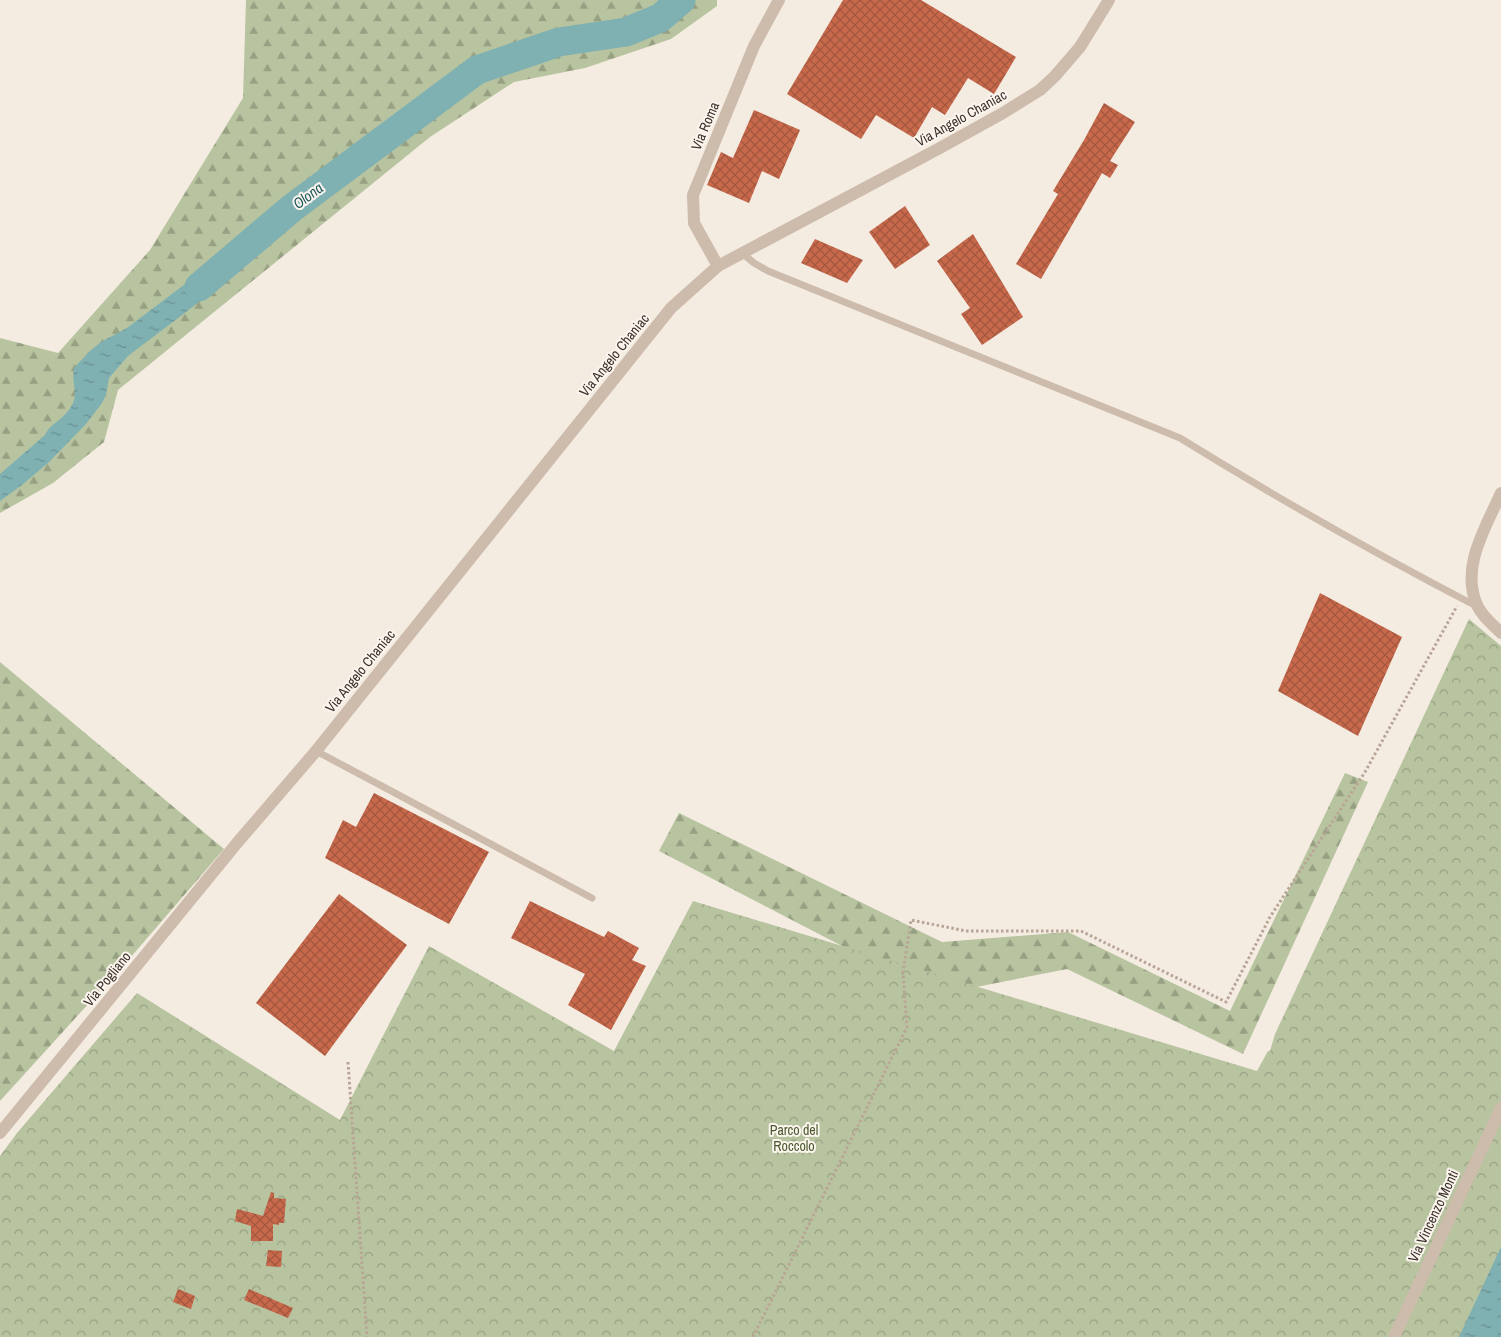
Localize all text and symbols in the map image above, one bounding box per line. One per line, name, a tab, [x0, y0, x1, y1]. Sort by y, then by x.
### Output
street label: Via Angelo Chaniac	[912, 85, 1010, 150]
street label: Via Roma	[687, 99, 723, 153]
water label: Olona	[288, 177, 327, 214]
street label: Via Angelo Chaniac	[575, 310, 653, 400]
street label: Via Angelo Chaniac	[321, 626, 399, 716]
street label: Via Pogliano	[79, 948, 135, 1010]
park label: Parco del Roccolo	[770, 1121, 818, 1155]
street label: Via Vincenzo Monti	[1404, 1167, 1462, 1265]

